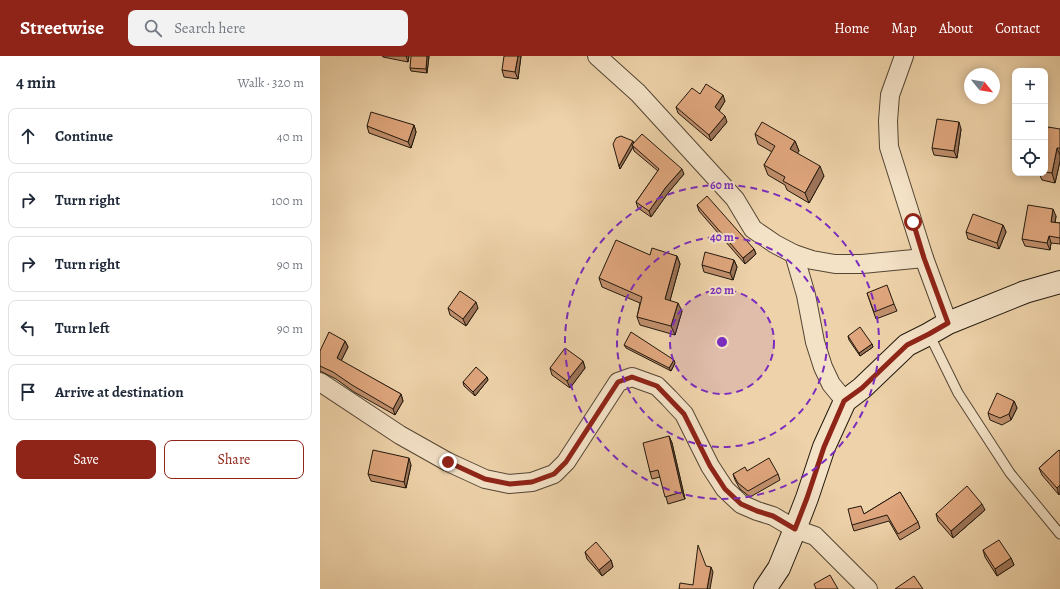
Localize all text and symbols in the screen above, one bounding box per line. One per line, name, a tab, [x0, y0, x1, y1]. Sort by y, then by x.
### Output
search box	[128, 10, 408, 46]
text: Streetwise	[20, 15, 104, 41]
icon: search	[142, 17, 164, 39]
text: Search here	[174, 18, 245, 38]
text: Home	[834, 19, 869, 38]
text: Map	[891, 19, 917, 38]
text: About	[939, 19, 973, 38]
text: Contact	[995, 19, 1040, 38]
north arrow	[964, 68, 1000, 104]
map controls	[1012, 68, 1048, 176]
button: +	[1012, 68, 1048, 104]
text: 4 min	[16, 71, 56, 94]
text: Walk · 320 m	[238, 74, 304, 91]
button: −	[1012, 104, 1048, 140]
icon: ahead	[17, 125, 39, 147]
text: Continue	[55, 126, 113, 146]
text: 40 m	[277, 128, 303, 145]
button: locate	[1012, 140, 1048, 176]
text: 60 m	[710, 177, 734, 193]
icon: right	[17, 189, 39, 211]
text: Turn right	[55, 190, 120, 210]
text: 100 m	[271, 192, 303, 209]
route start	[904, 213, 922, 231]
text: 40 m	[710, 229, 734, 245]
icon: right	[17, 253, 39, 275]
text: Turn right	[55, 254, 120, 274]
text: 90 m	[277, 256, 303, 273]
text: 20 m	[710, 282, 734, 298]
icon: left	[17, 317, 39, 339]
text: Turn left	[55, 318, 110, 338]
text: 90 m	[277, 320, 303, 337]
centre of rings	[715, 335, 729, 349]
icon: arrive	[17, 381, 39, 403]
text: Arrive at destination	[55, 382, 184, 402]
button: Save	[16, 440, 156, 479]
button: Share	[164, 440, 304, 479]
route end	[439, 453, 457, 471]

